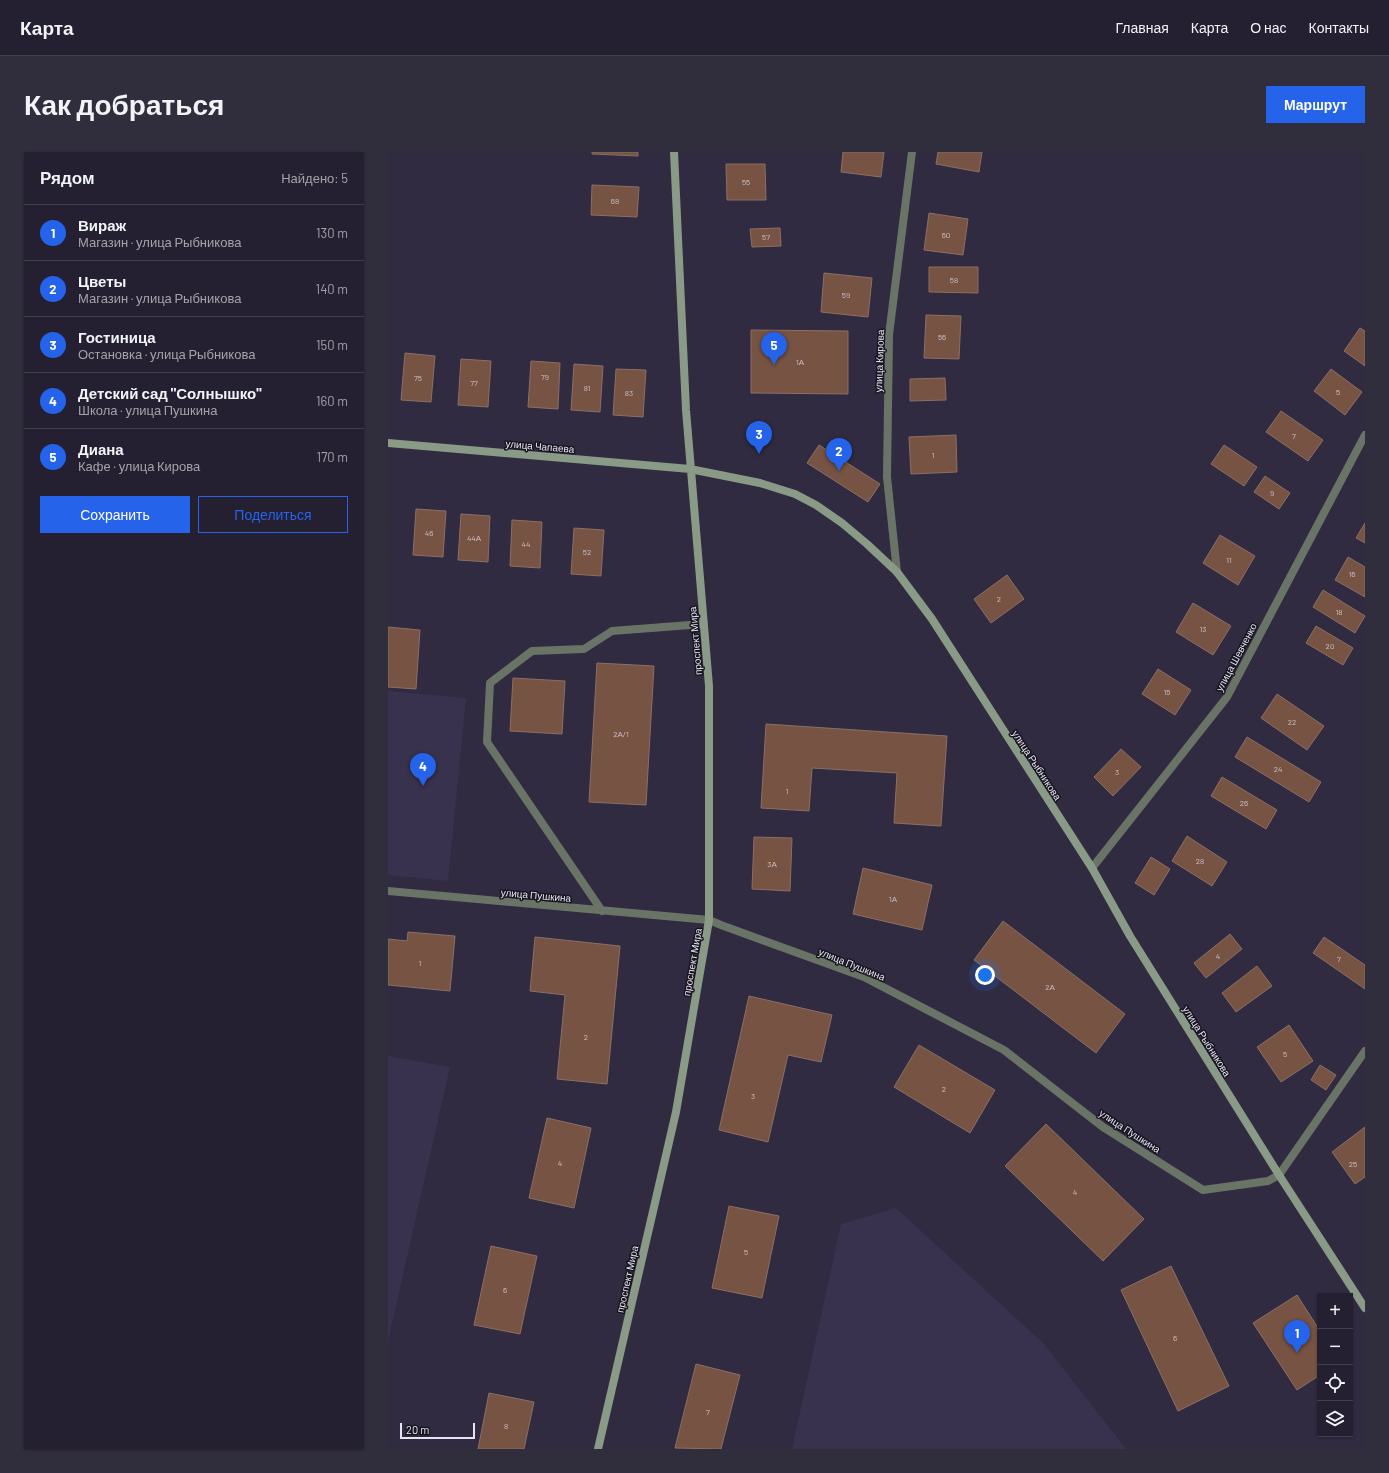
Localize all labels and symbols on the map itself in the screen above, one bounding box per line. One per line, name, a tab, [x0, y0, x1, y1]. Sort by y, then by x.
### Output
house number: 55	[742, 177, 750, 187]
house number: 68	[611, 196, 619, 206]
house number: 60	[942, 230, 950, 240]
house number: 57	[762, 232, 770, 242]
house number: 58	[950, 275, 958, 285]
house number: 59	[842, 290, 850, 300]
street label: улица Кирова	[872, 329, 886, 393]
pin: 5	[761, 332, 787, 365]
house number: 56	[938, 332, 946, 342]
house number: 1А	[796, 357, 805, 367]
house number: 79	[541, 372, 549, 382]
house number: 75	[414, 373, 422, 383]
house number: 77	[470, 378, 478, 388]
house number: 81	[584, 383, 591, 393]
house number: 5	[1336, 387, 1340, 397]
house number: 83	[625, 388, 633, 398]
pin: 3	[746, 421, 772, 454]
house number: 7	[1292, 431, 1296, 441]
street label: улица Чапаева	[505, 437, 575, 455]
pin: 2	[826, 438, 852, 471]
house number: 1	[932, 450, 935, 460]
house number: 9	[1270, 488, 1274, 498]
house number: 46	[425, 528, 433, 538]
house number: 44А	[467, 533, 482, 543]
house number: 44	[522, 539, 530, 549]
house number: 52	[583, 547, 591, 557]
house number: 11	[1226, 555, 1232, 565]
house number: 16	[1349, 569, 1355, 579]
house number: 2	[997, 594, 1001, 604]
street label: проспект Мира	[686, 606, 704, 676]
house number: 18	[1336, 607, 1342, 617]
street label: улица Шевченко	[1213, 621, 1259, 693]
house number: 13	[1200, 624, 1206, 634]
house number: 20	[1326, 641, 1334, 651]
house number: 15	[1164, 687, 1170, 697]
house number: 22	[1288, 717, 1296, 727]
street label: улица Рыбникова	[1010, 728, 1064, 803]
house number: 2А/1	[613, 729, 629, 739]
pin: 4	[410, 753, 436, 786]
house number: 24	[1274, 764, 1282, 774]
house number: 3	[1115, 767, 1119, 777]
house number: 1	[786, 786, 789, 796]
house number: 26	[1240, 798, 1248, 808]
house number: 28	[1196, 856, 1204, 866]
house number: 3А	[767, 859, 777, 869]
street label: улица Пушкина	[500, 886, 572, 904]
house number: 1А	[889, 894, 898, 904]
street label: проспект Мира	[680, 927, 704, 997]
street label: улица Пушкина	[817, 945, 887, 983]
house number: 4	[1216, 951, 1220, 961]
house number: 7	[1337, 954, 1341, 964]
house number: 1	[419, 958, 422, 968]
your location	[975, 965, 995, 985]
house number: 2А	[1045, 982, 1055, 992]
street label: улица Рыбникова	[1180, 1003, 1234, 1079]
house number: 2	[584, 1032, 588, 1042]
house number: 5	[1283, 1049, 1287, 1059]
house number: 2	[942, 1084, 946, 1094]
house number: 3	[751, 1091, 755, 1101]
street label: улица Пушкина	[1097, 1107, 1163, 1156]
house number: 4	[558, 1158, 562, 1168]
house number: 25	[1349, 1159, 1357, 1169]
house number: 4	[1073, 1187, 1077, 1197]
street label: проспект Мира	[613, 1244, 641, 1314]
house number: 5	[744, 1247, 748, 1257]
house number: 6	[503, 1285, 507, 1295]
pin: 1	[1284, 1320, 1310, 1353]
house number: 6	[1173, 1333, 1177, 1343]
house number: 7	[706, 1407, 710, 1417]
scale bar	[400, 1421, 475, 1440]
house number: 8	[504, 1421, 508, 1431]

